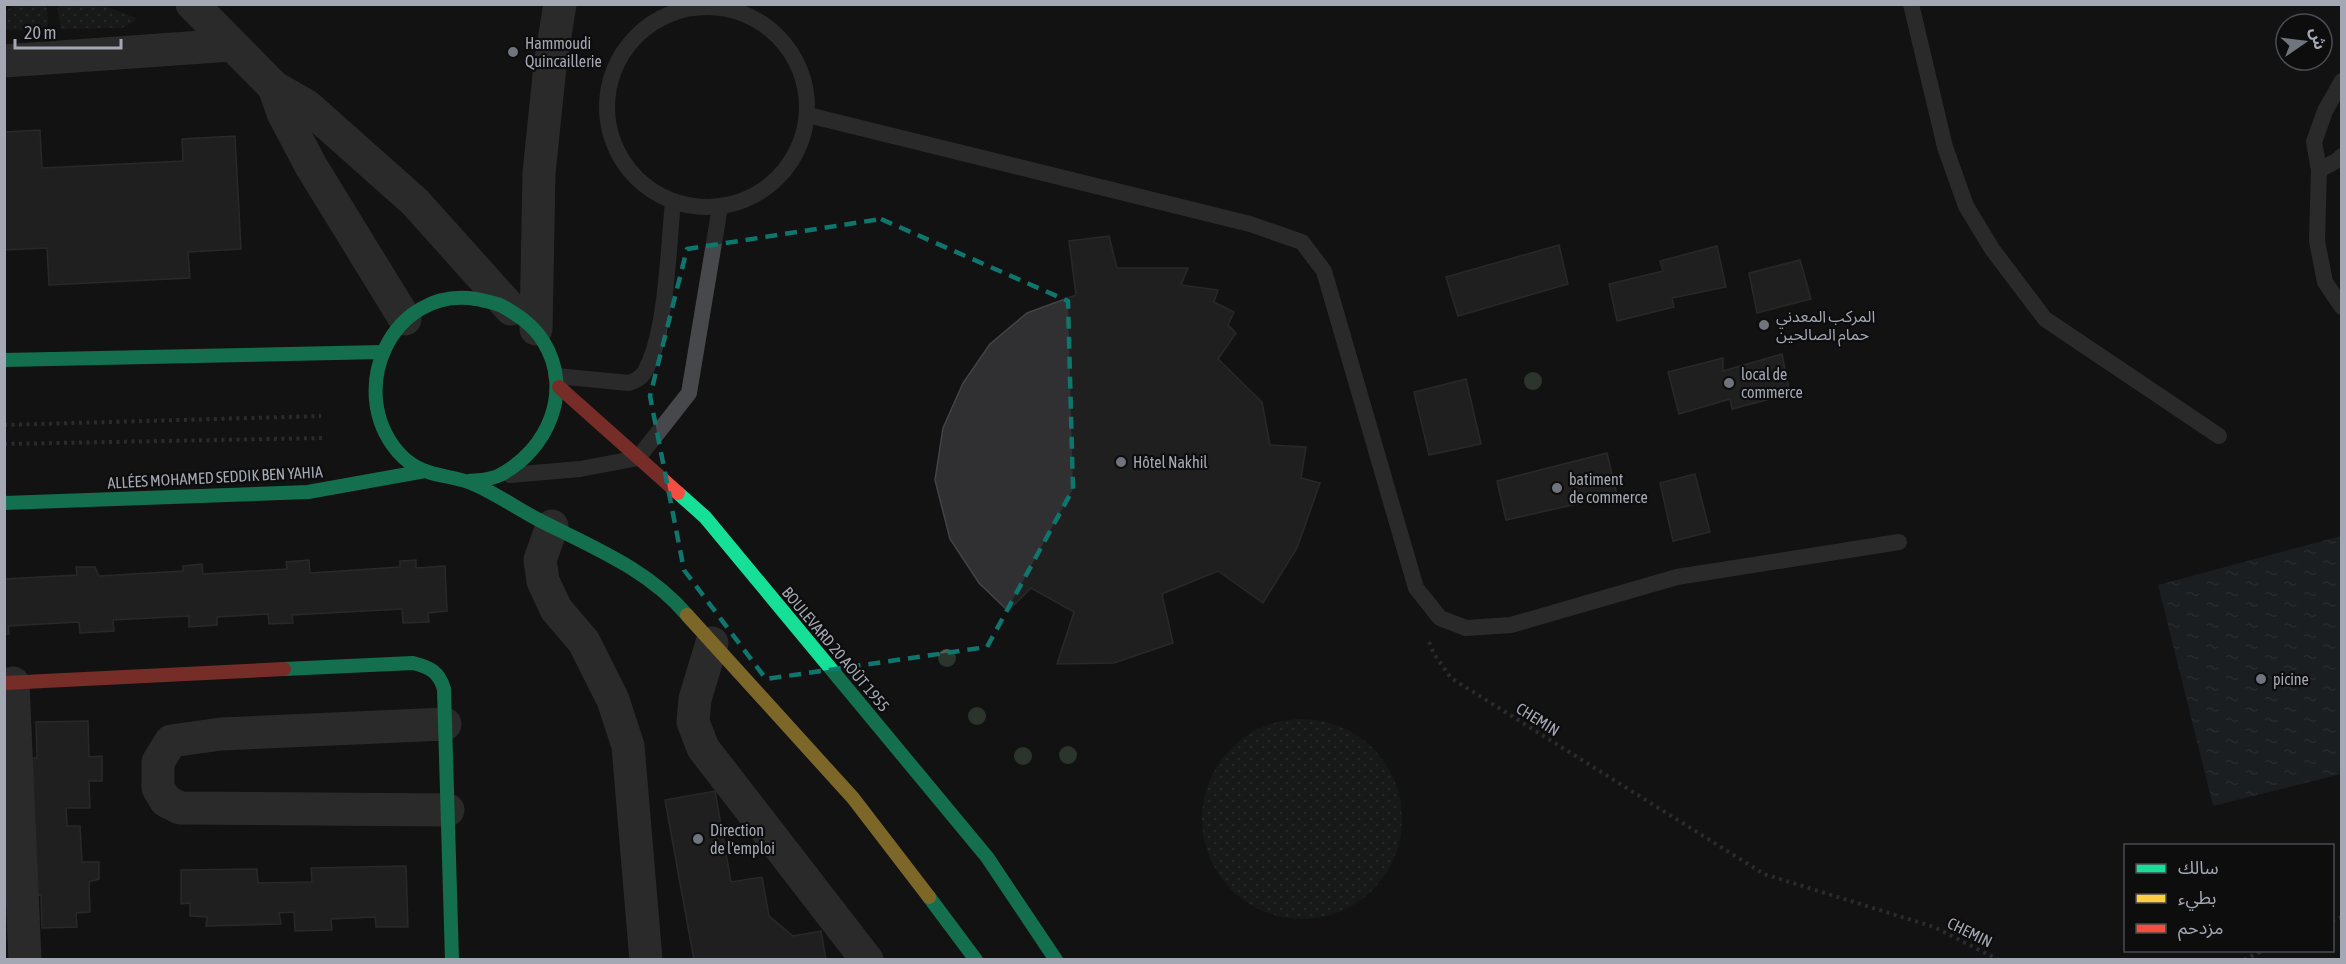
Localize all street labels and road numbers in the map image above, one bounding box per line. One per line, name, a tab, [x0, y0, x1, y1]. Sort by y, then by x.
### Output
street label: ALLÉES MOHAMED SEDDIK BEN YAHIA	[107, 462, 323, 492]
street label: BOULEVARD 20 AOÛT 1955	[779, 583, 893, 715]
street label: CHEMIN	[1513, 699, 1563, 739]
street label: CHEMIN	[1945, 913, 1995, 951]

